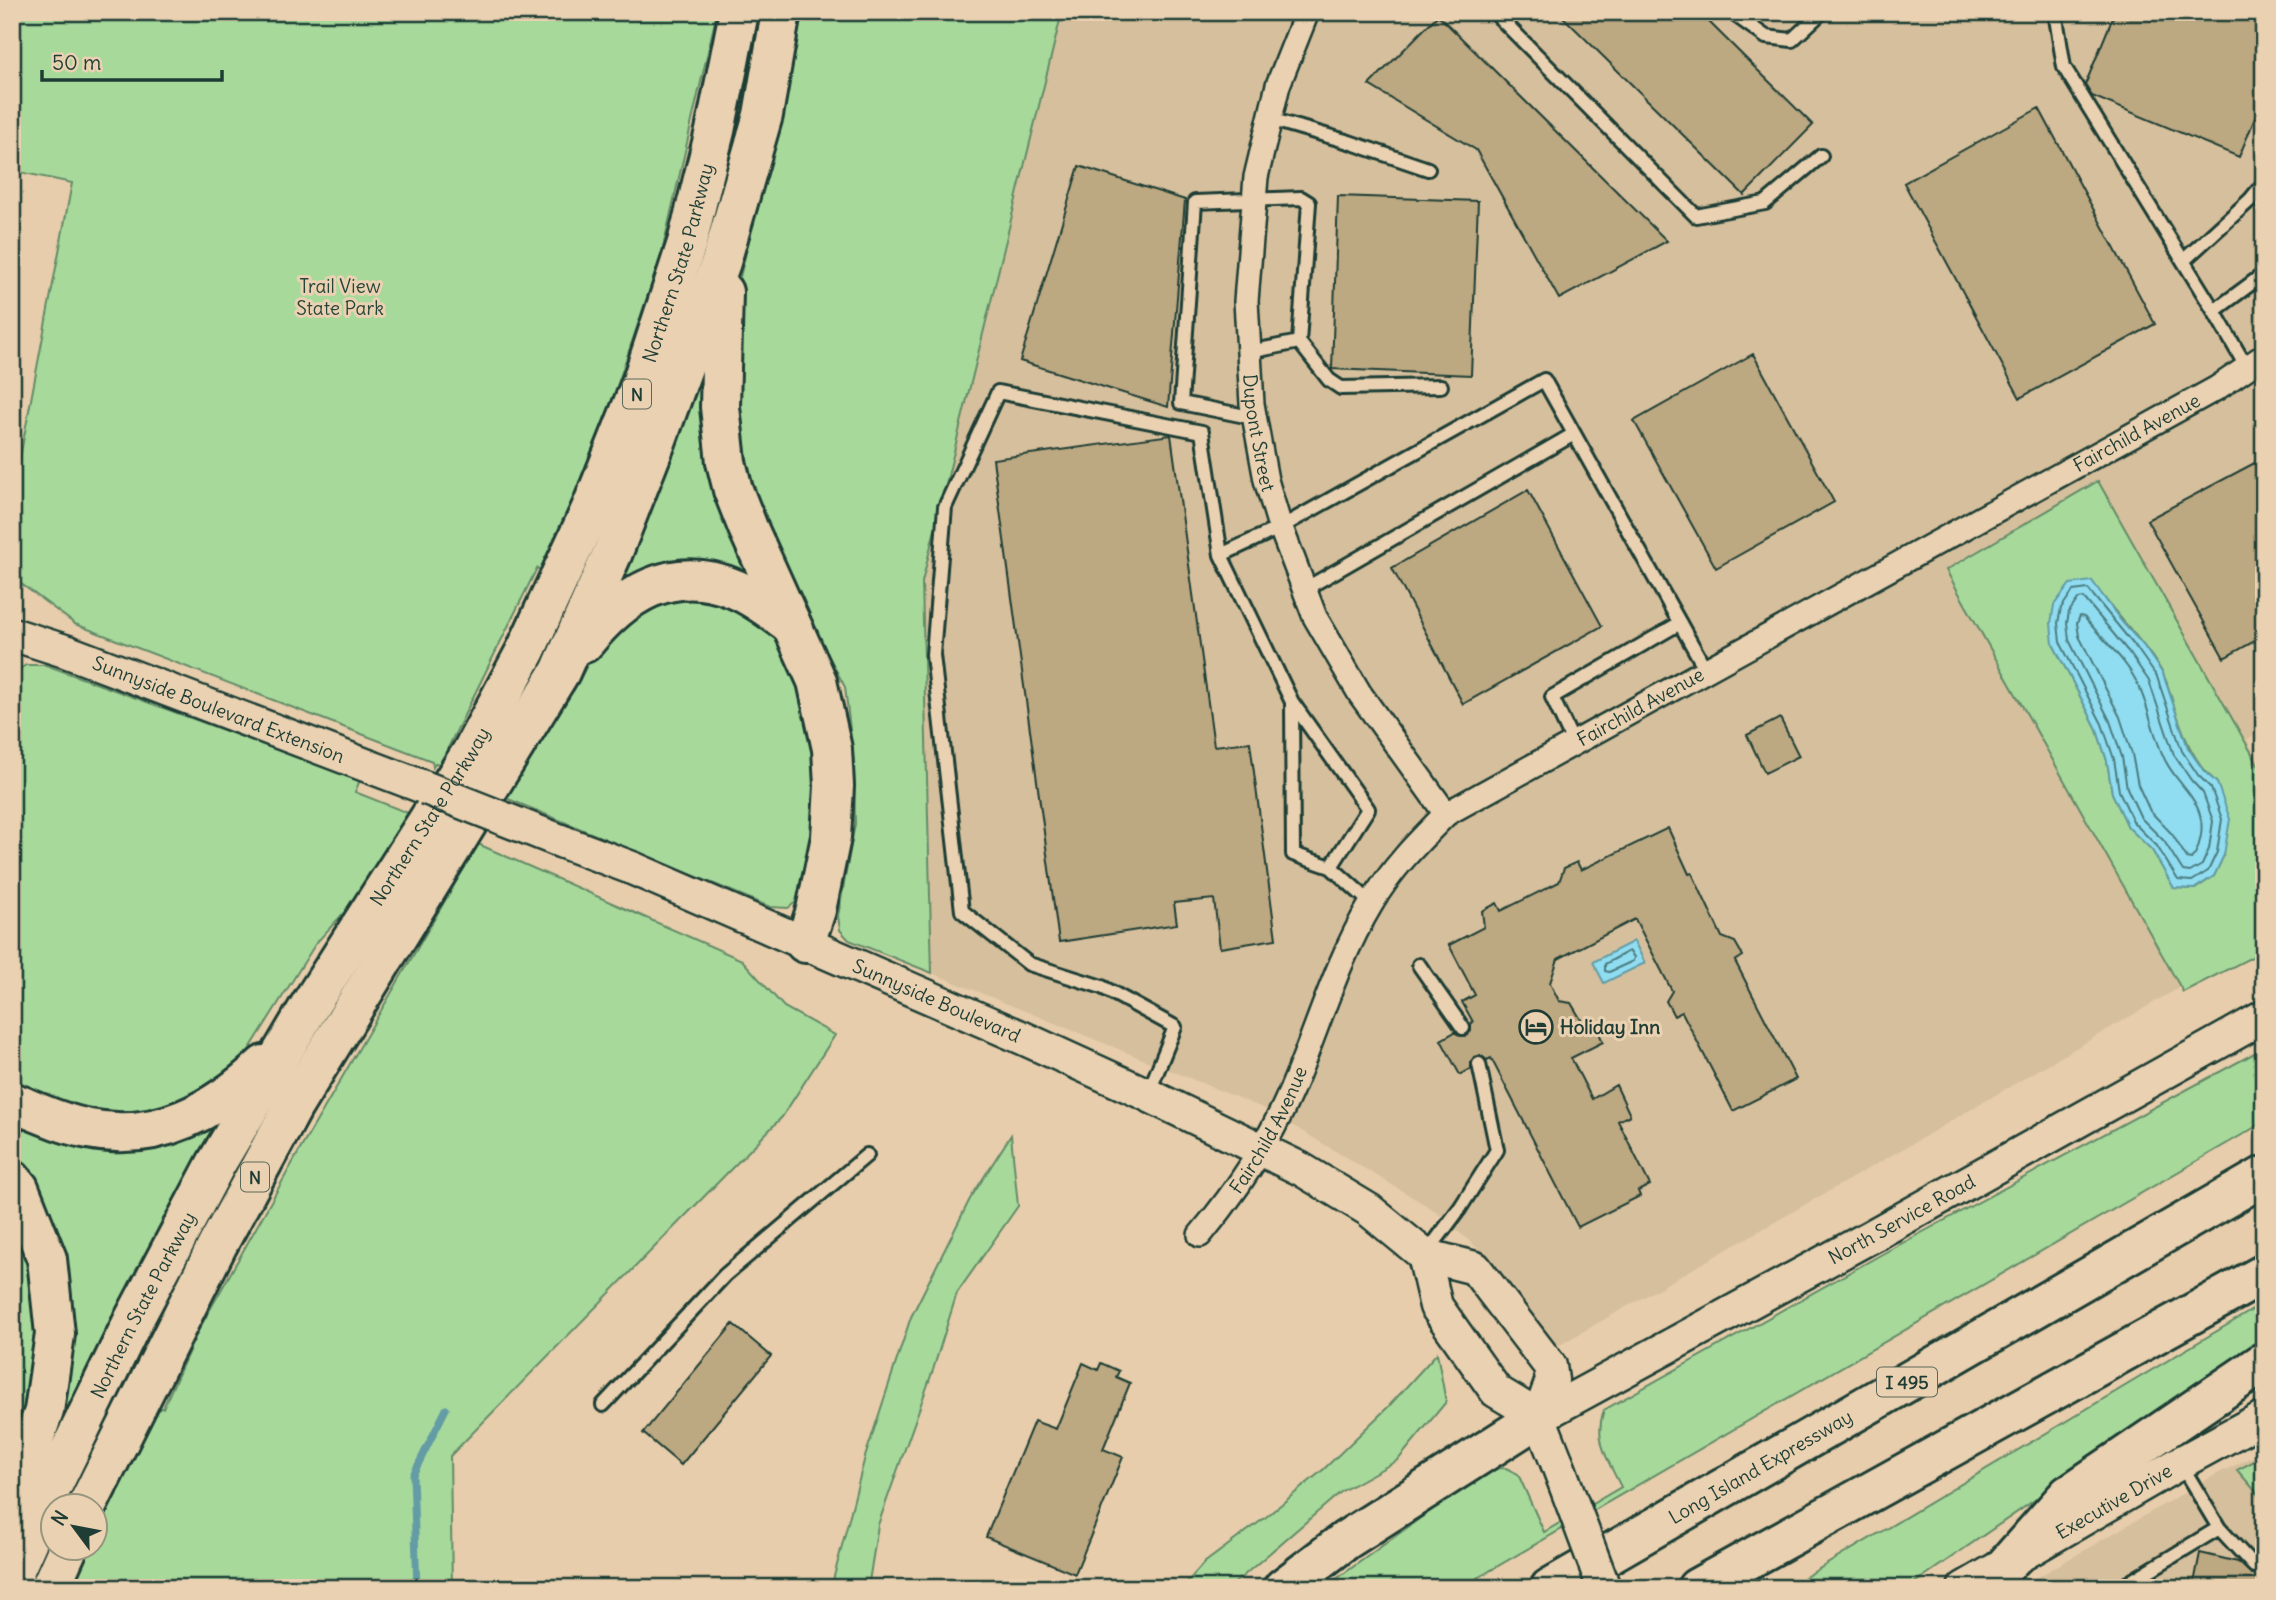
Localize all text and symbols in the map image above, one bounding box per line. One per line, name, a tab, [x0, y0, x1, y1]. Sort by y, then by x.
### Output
scale bar	[42, 38, 222, 82]
text: 50 m	[52, 49, 101, 76]
street label: Northern State Parkway	[637, 161, 718, 365]
park label: Trail View State Park	[296, 274, 384, 320]
street label: Dupont Street	[1238, 373, 1281, 494]
road number: N	[623, 380, 651, 408]
street label: Fairchild Avenue	[2069, 388, 2204, 477]
street label: Sunnyside Boulevard Extension	[89, 650, 348, 768]
street label: Fairchild Avenue	[1573, 662, 1708, 751]
street label: Northern State Parkway	[365, 723, 495, 910]
street label: Sunnyside Boulevard	[849, 953, 1024, 1048]
hotel icon: Holiday Inn	[1517, 1008, 1555, 1046]
place label: Holiday Inn	[1560, 1015, 1660, 1039]
street label: Fairchild Avenue	[1224, 1063, 1312, 1198]
road number: N	[241, 1162, 269, 1192]
street label: North Service Road	[1824, 1169, 1979, 1269]
street label: Northern State Parkway	[85, 1207, 201, 1402]
road number: I 495	[1877, 1367, 1937, 1396]
street label: Long Island Expressway	[1664, 1404, 1857, 1529]
street label: Executive Drive	[2051, 1458, 2176, 1544]
north arrow	[38, 1492, 108, 1562]
text: N	[46, 1506, 73, 1530]

